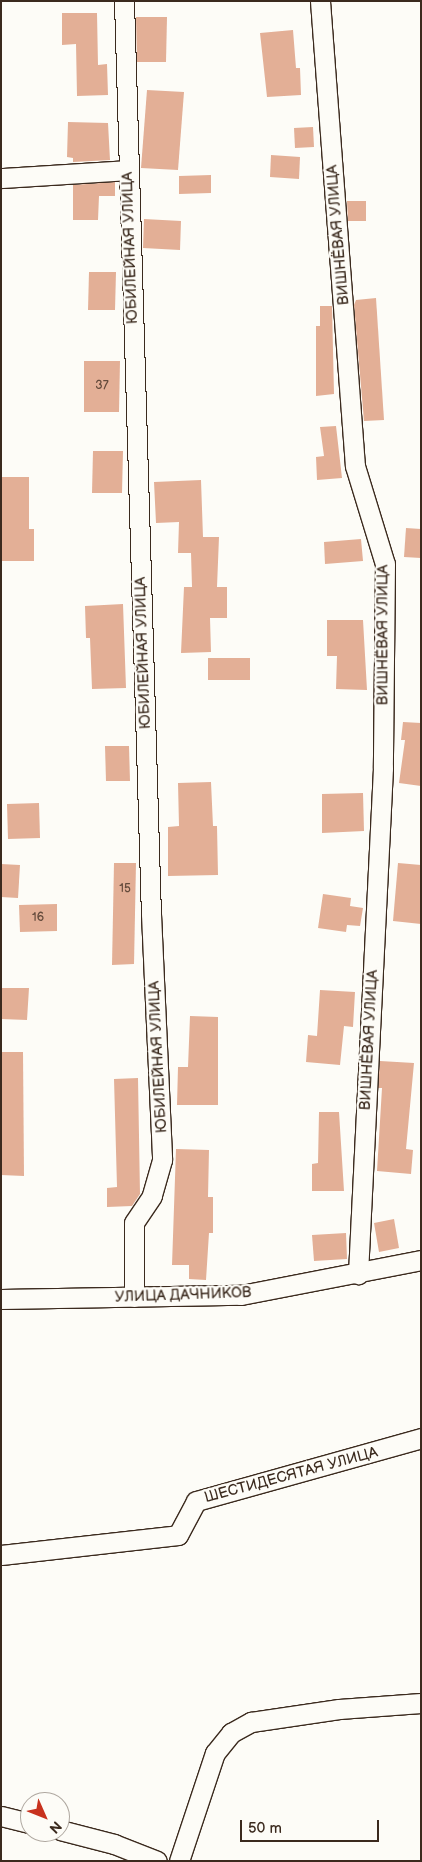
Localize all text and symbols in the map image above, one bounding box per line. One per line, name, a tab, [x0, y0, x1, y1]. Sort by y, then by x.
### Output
street label: ВИШНЁВАЯ УЛИЦА	[323, 164, 353, 306]
street label: ЮБИЛЕЙНАЯ УЛИЦА	[118, 172, 142, 324]
house number: 37	[95, 379, 109, 393]
street label: ВИШНЁВАЯ УЛИЦА	[374, 565, 392, 705]
street label: ЮБИЛЕЙНАЯ УЛИЦА	[131, 577, 155, 729]
house number: 15	[119, 882, 131, 896]
house number: 16	[32, 911, 44, 925]
street label: ВИШНЁВАЯ УЛИЦА	[356, 969, 382, 1111]
street label: ЮБИЛЕЙНАЯ УЛИЦА	[145, 980, 171, 1134]
street label: УЛИЦА ДАЧНИКОВ	[114, 1284, 252, 1306]
street label: ШЕСТИДЕСЯТАЯ УЛИЦА	[202, 1443, 380, 1507]
north arrow	[20, 1792, 70, 1842]
scale bar	[242, 1810, 381, 1842]
text: N	[46, 1817, 65, 1837]
text: 50 m	[248, 1819, 282, 1838]

